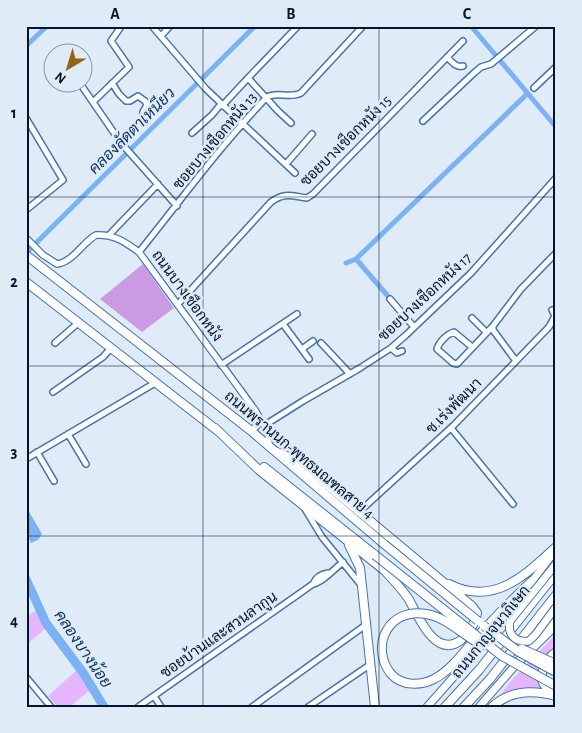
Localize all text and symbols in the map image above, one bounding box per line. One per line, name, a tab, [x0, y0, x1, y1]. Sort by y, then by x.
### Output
text: A	[110, 6, 120, 22]
text: B	[286, 6, 296, 22]
text: C	[463, 6, 472, 22]
north arrow	[42, 42, 92, 92]
text: N	[52, 69, 69, 86]
water label: คลองลัดตาเหนียว	[83, 82, 178, 177]
street label: ซอยบางเชือกหนัง 13	[168, 88, 260, 192]
street label: ซอยบางเชือกหนัง 15	[296, 91, 394, 189]
text: 1	[11, 105, 17, 121]
street label: ถนนบางเชือกหนัง	[149, 246, 227, 344]
street label: ซอยบางเชือกหนัง 17	[373, 248, 474, 344]
text: 2	[10, 274, 18, 290]
street label: ซ.เร่งพัฒนา	[421, 373, 485, 437]
street label: ถนนพรานนก-พุทธมณฑลสาย 4	[220, 388, 376, 524]
text: 3	[11, 444, 18, 460]
street label: ถนนกาญจนาภิเษก	[448, 582, 533, 682]
street label: ซอยบ้านและสวนลากูน	[156, 587, 281, 683]
water label: คลองบางน้อย	[51, 605, 118, 691]
text: 4	[10, 613, 18, 629]

